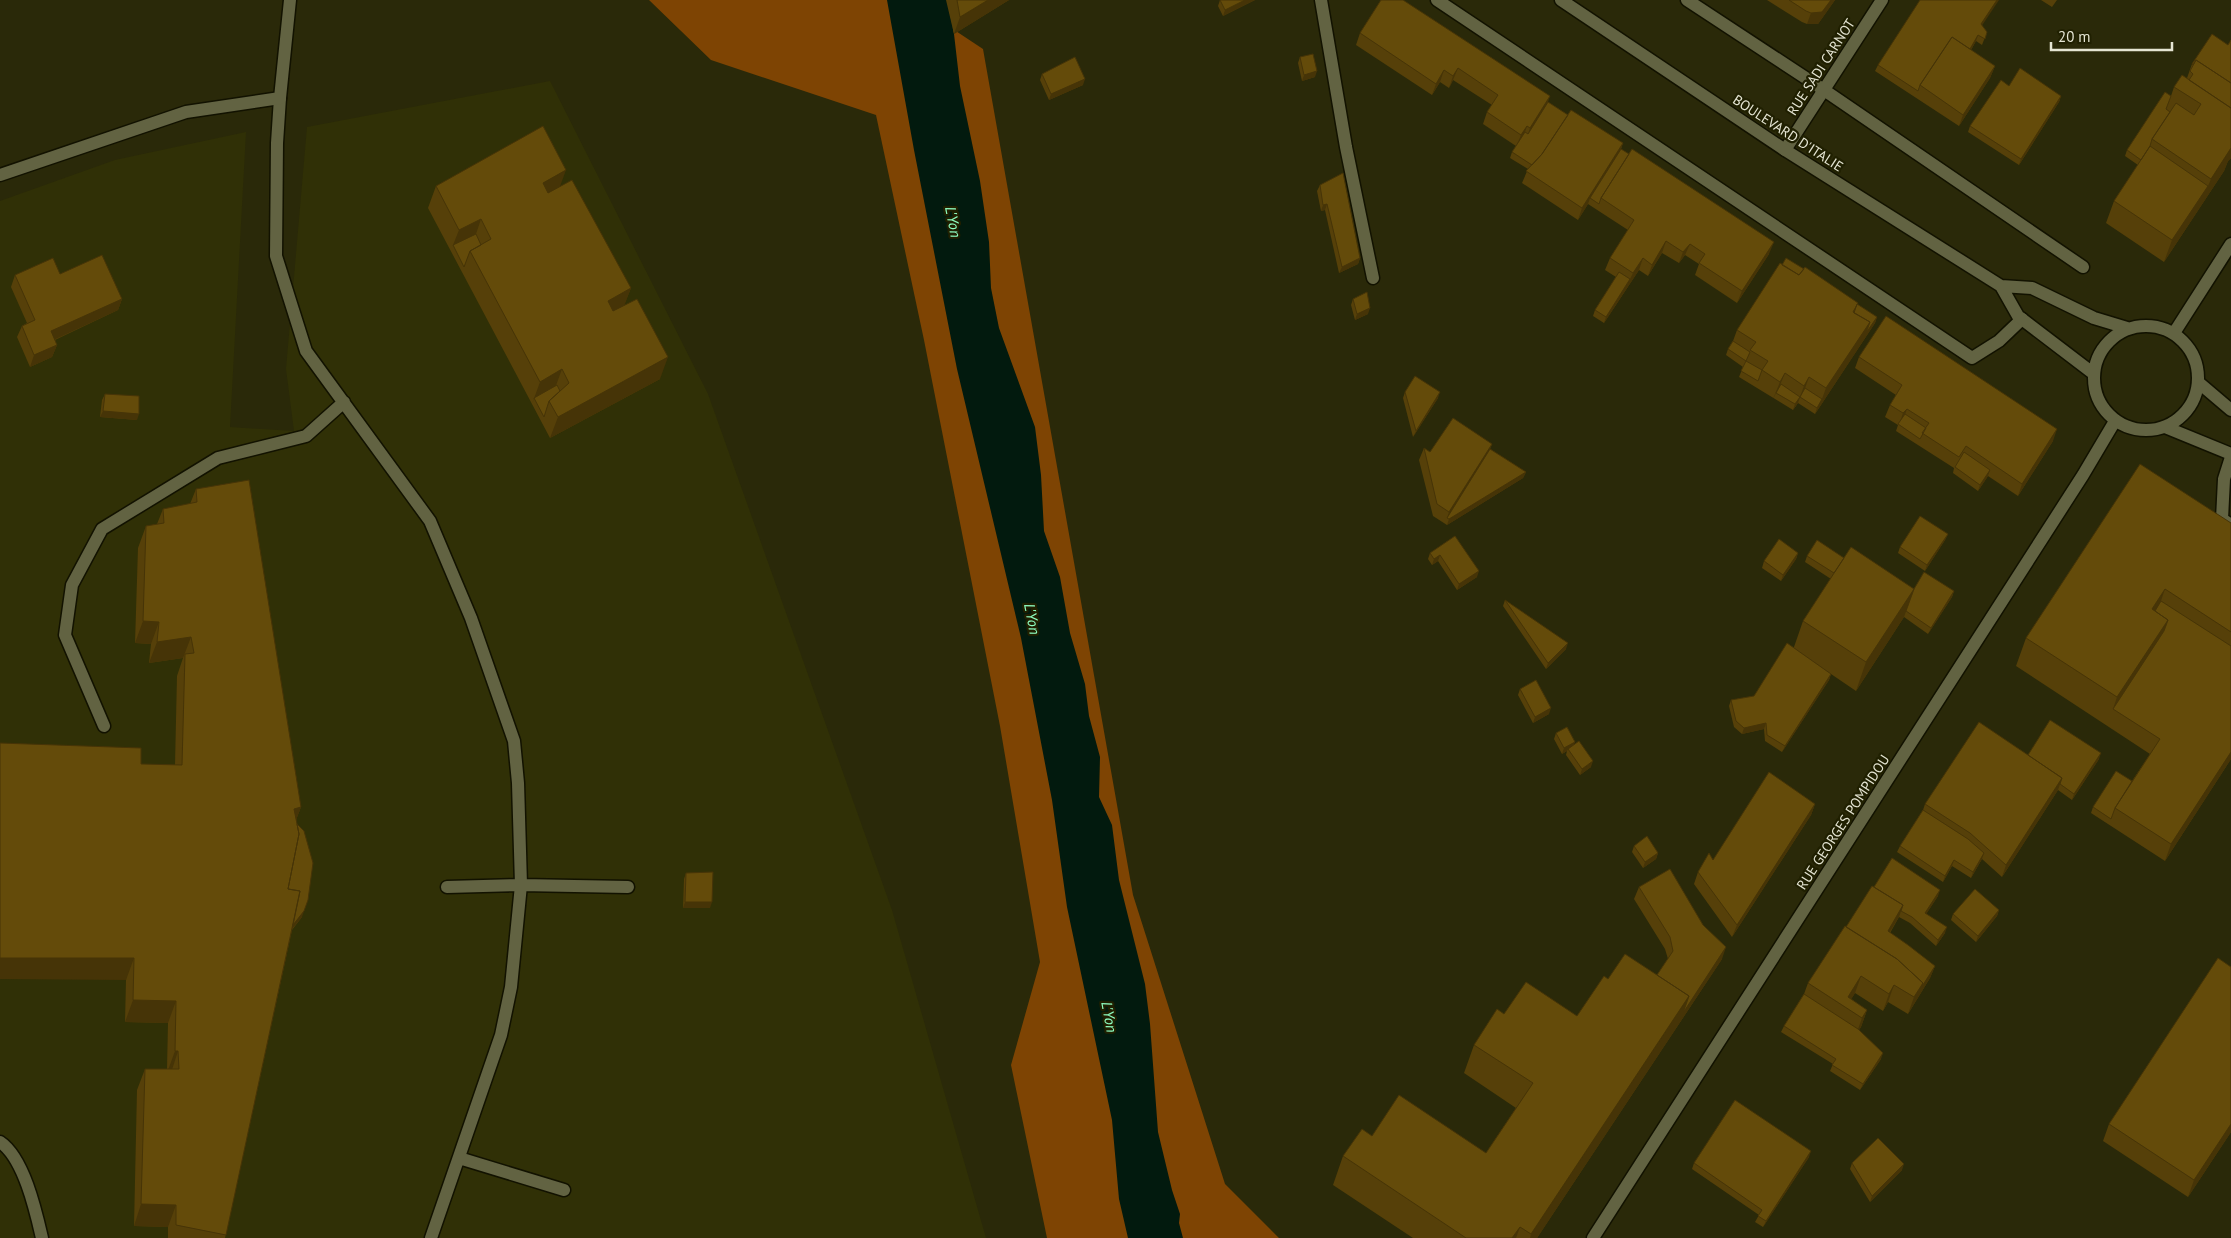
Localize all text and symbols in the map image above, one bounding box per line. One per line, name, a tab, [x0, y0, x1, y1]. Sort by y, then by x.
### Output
street label: RUE SADI CARNOT	[1783, 15, 1859, 119]
scale bar	[2051, 20, 2172, 52]
text: 20 m	[2058, 27, 2091, 46]
street label: BOULEVARD D'ITALIE	[1729, 91, 1847, 175]
water label: L'Yon	[941, 205, 966, 239]
water label: L'Yon	[1020, 602, 1045, 636]
street label: RUE GEORGES POMPIDOU	[1793, 751, 1893, 893]
water label: L'Yon	[1097, 1000, 1122, 1034]

